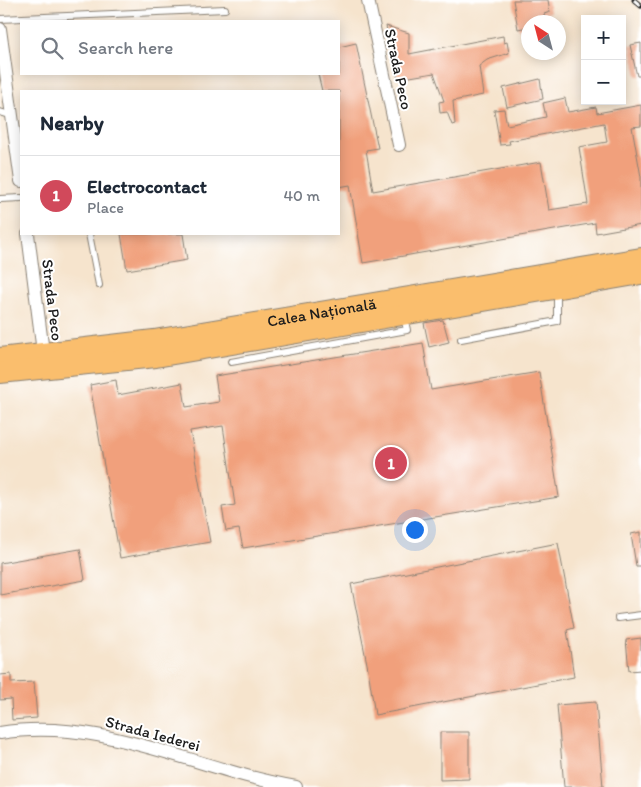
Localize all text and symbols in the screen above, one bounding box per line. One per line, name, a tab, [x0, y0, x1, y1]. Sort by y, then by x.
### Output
north arrow	[521, 15, 566, 60]
map controls	[581, 15, 626, 105]
button: +	[581, 15, 626, 60]
search box	[20, 20, 340, 75]
street label: Strada Peco	[381, 27, 416, 111]
icon: search	[38, 34, 66, 62]
text: Search here	[78, 36, 173, 59]
button: −	[581, 60, 626, 105]
text: Nearby	[40, 110, 104, 135]
text: Electrocontact	[87, 175, 207, 198]
text: 1	[52, 186, 60, 205]
text: 40 m	[283, 186, 320, 205]
text: Place	[87, 198, 124, 217]
street label: Strada Peco	[38, 258, 67, 342]
street label: Calea Națională	[266, 294, 378, 331]
pin: 1	[375, 444, 407, 482]
your location	[402, 517, 428, 543]
street label: Strada Iederei	[103, 712, 202, 755]

